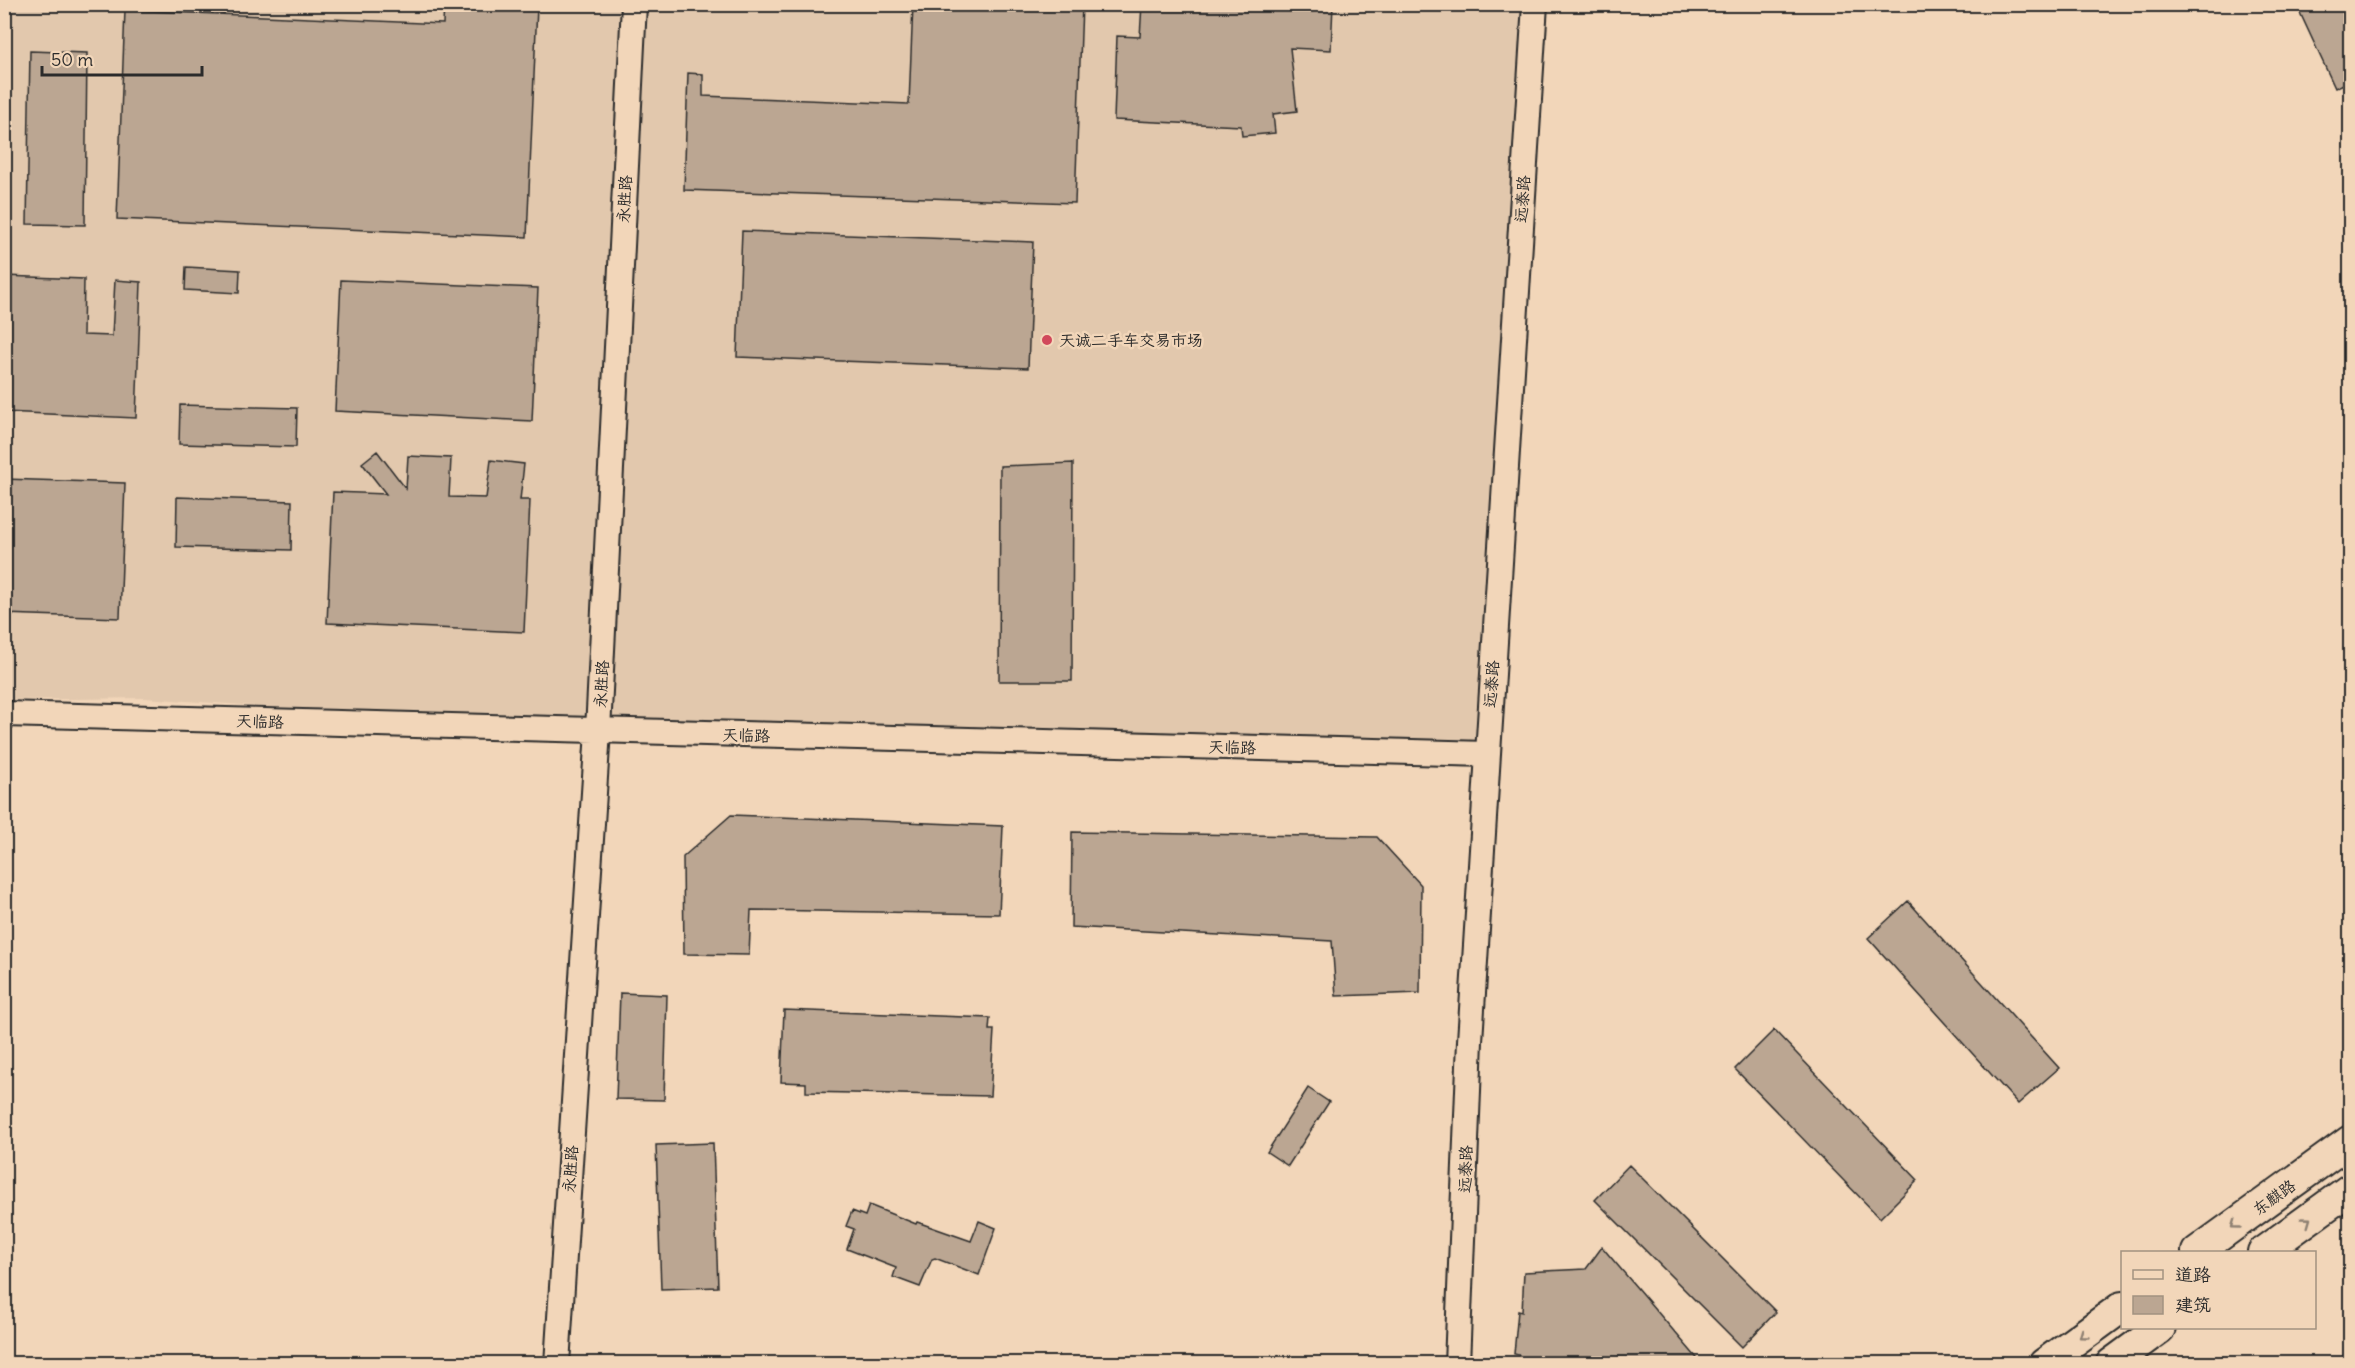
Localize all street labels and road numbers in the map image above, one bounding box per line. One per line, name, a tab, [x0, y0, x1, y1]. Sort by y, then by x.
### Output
street label: 远泰路	[1510, 174, 1534, 224]
street label: 永胜路	[613, 175, 635, 223]
street label: 远泰路	[1479, 659, 1503, 709]
street label: 永胜路	[590, 660, 612, 708]
street label: 天临路	[236, 710, 284, 732]
street label: 天临路	[722, 725, 770, 745]
street label: 天临路	[1208, 737, 1256, 757]
street label: 永胜路	[558, 1144, 582, 1194]
street label: 远泰路	[1454, 1145, 1476, 1193]
street label: 东麒路	[2249, 1175, 2299, 1219]

